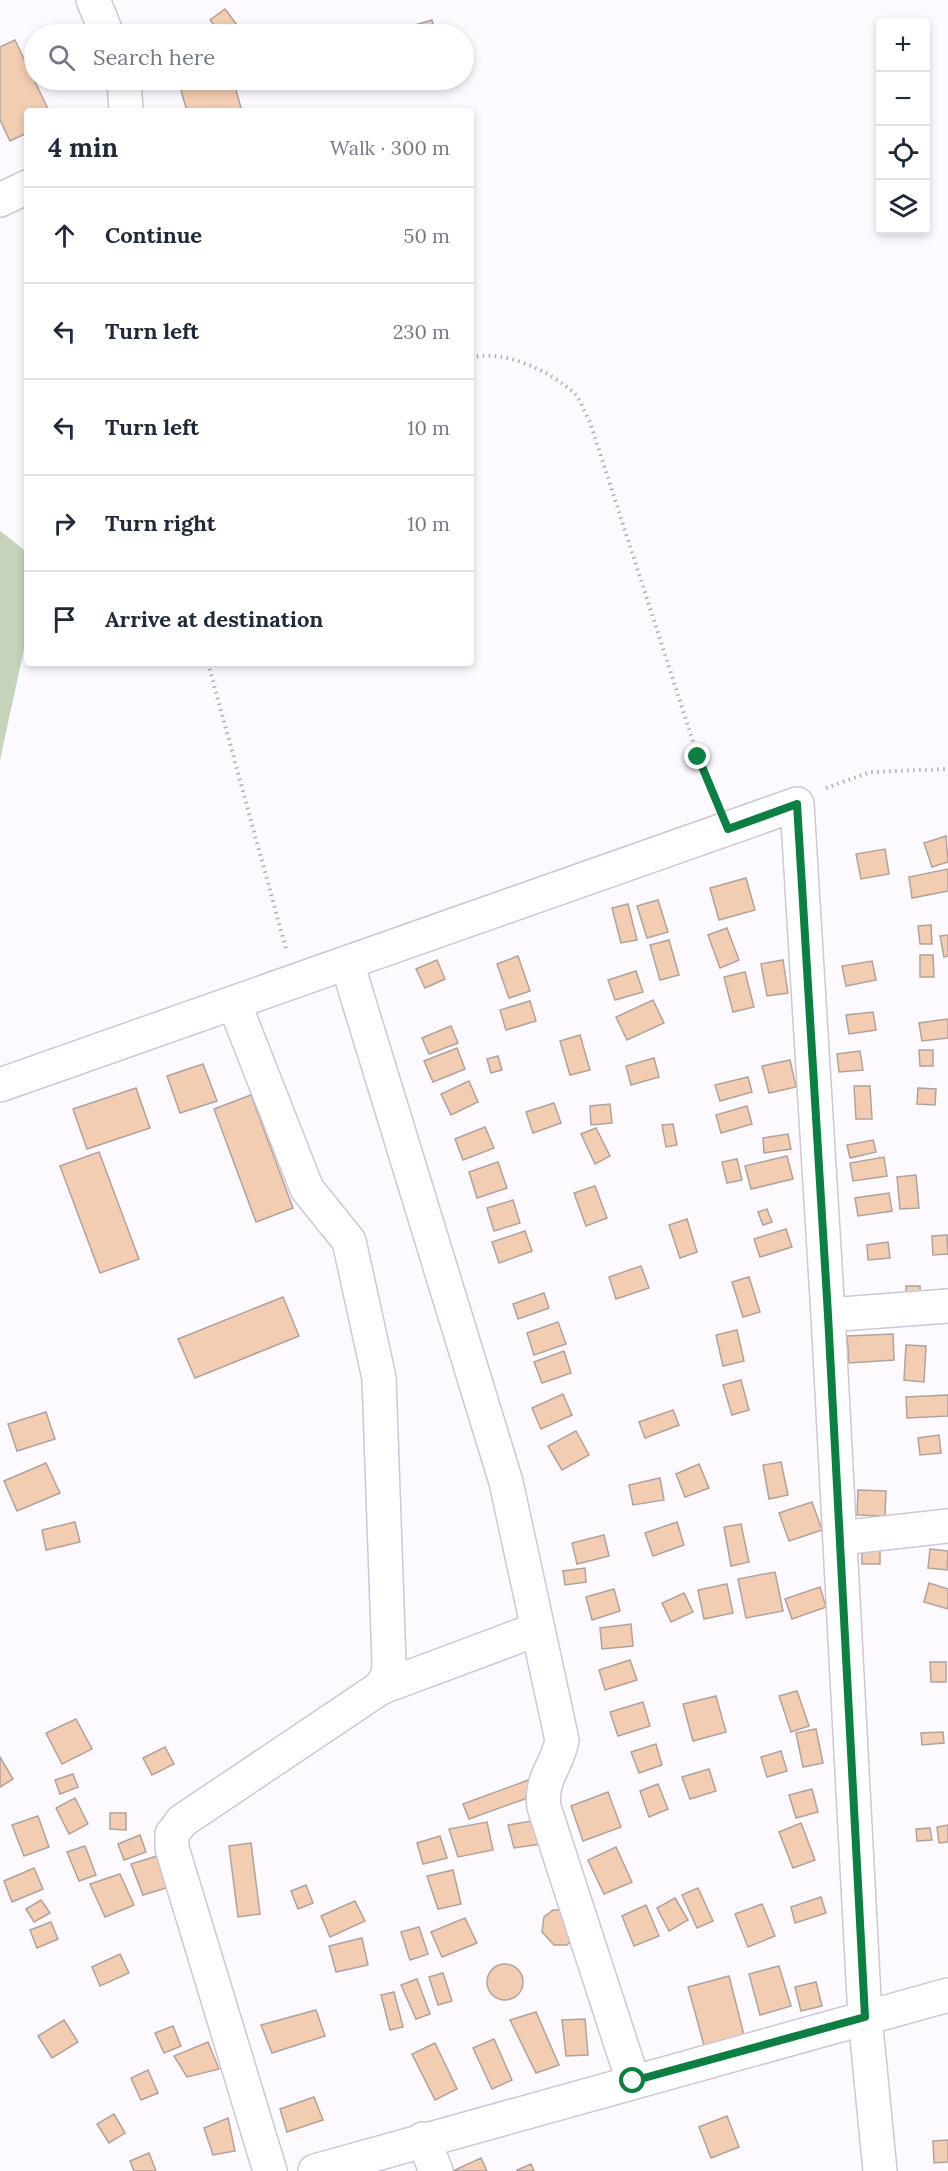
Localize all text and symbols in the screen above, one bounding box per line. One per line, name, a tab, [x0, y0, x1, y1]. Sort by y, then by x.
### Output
map controls	[876, 18, 930, 234]
button: +	[876, 18, 930, 72]
search box	[24, 24, 474, 90]
icon: search	[45, 41, 78, 74]
text: Search here	[93, 43, 215, 71]
button: −	[876, 72, 930, 126]
button: locate	[876, 126, 930, 180]
text: 4 min	[48, 131, 118, 164]
text: Walk · 300 m	[330, 135, 450, 160]
button: layers	[876, 180, 930, 234]
icon: ahead	[48, 219, 81, 252]
text: Continue	[105, 221, 202, 249]
text: 50 m	[404, 223, 450, 248]
icon: left	[48, 315, 81, 348]
text: Turn left	[105, 317, 199, 345]
text: 230 m	[393, 319, 450, 344]
icon: left	[48, 411, 81, 444]
text: Turn left	[105, 413, 199, 441]
text: 10 m	[407, 415, 450, 440]
icon: right	[48, 507, 81, 540]
text: Turn right	[105, 509, 216, 537]
text: 10 m	[407, 511, 450, 536]
icon: arrive	[48, 603, 81, 636]
text: Arrive at destination	[105, 605, 323, 633]
route end	[684, 743, 710, 769]
route start	[619, 2067, 645, 2093]

